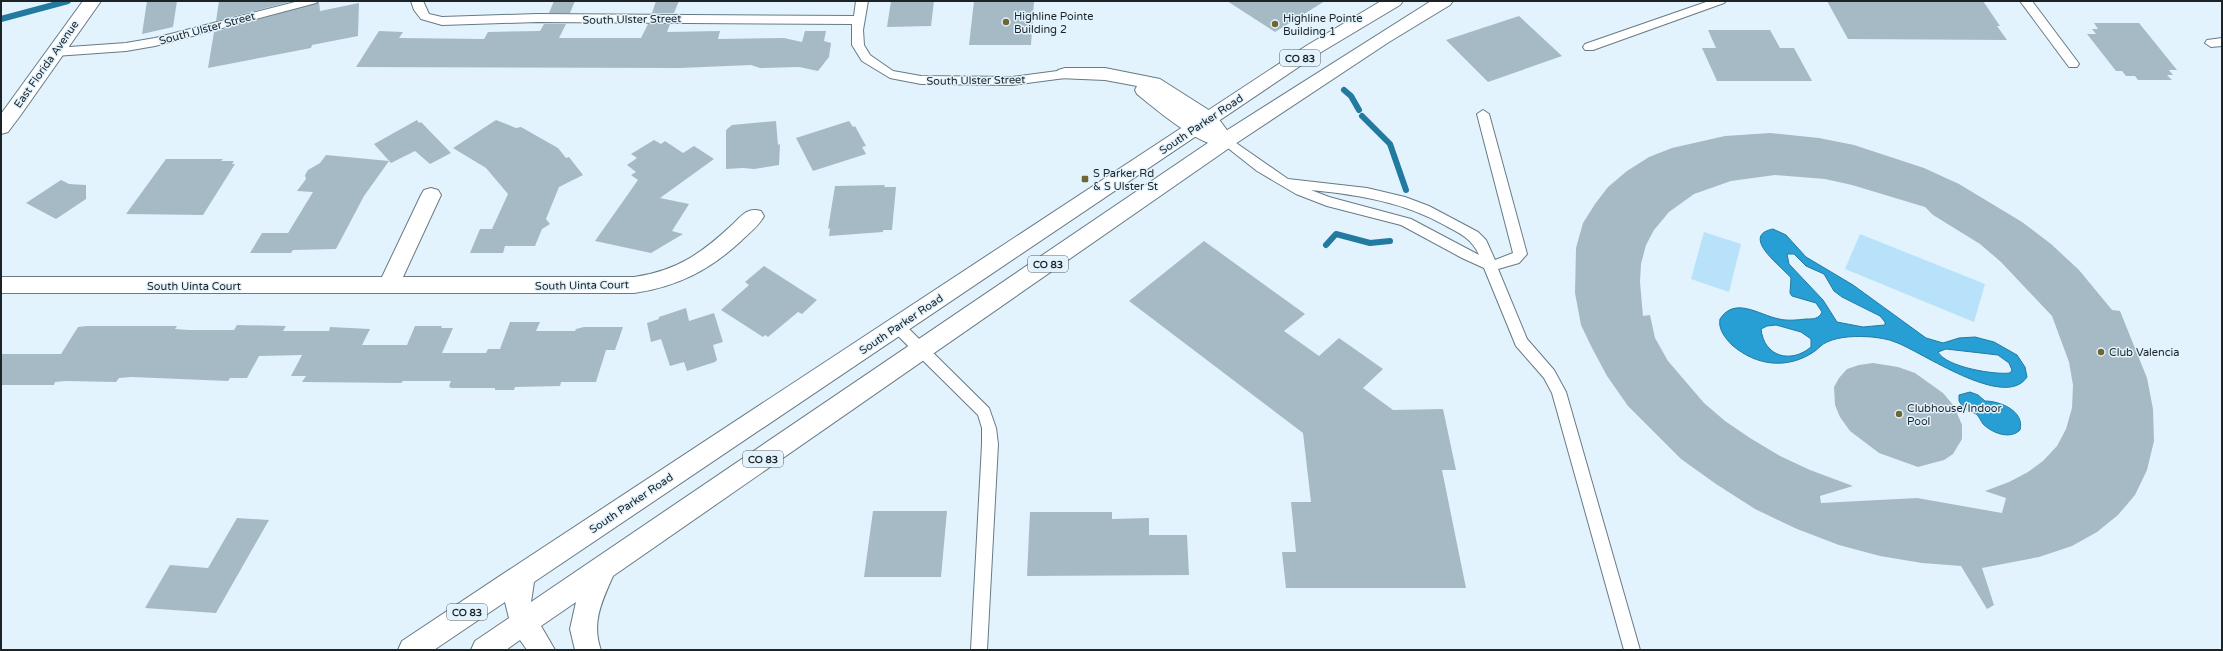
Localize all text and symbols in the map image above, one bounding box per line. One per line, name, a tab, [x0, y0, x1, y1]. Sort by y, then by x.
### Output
street label: South Ulster Street	[158, 9, 257, 48]
place label: Highline Pointe Building 2	[1014, 10, 1093, 36]
street label: South Ulster Street	[582, 12, 682, 27]
place label: Highline Pointe Building 1	[1283, 12, 1362, 38]
marker: Highline Pointe Building 2	[1001, 17, 1011, 27]
street label: East Florida Avenue	[11, 18, 81, 111]
marker: Highline Pointe Building 1	[1270, 19, 1280, 29]
road number: CO 83	[1280, 50, 1320, 66]
street label: South Ulster Street	[926, 73, 1026, 88]
street label: South Parker Road	[1157, 92, 1246, 157]
place label: S Parker Rd & S Ulster St	[1093, 167, 1158, 193]
marker: S Parker Rd & S Ulster St	[1080, 174, 1090, 184]
road number: CO 83	[1028, 256, 1068, 272]
street label: South Uinta Court	[535, 278, 629, 293]
street label: South Uinta Court	[147, 280, 241, 293]
street label: South Parker Road	[857, 292, 946, 357]
place label: Club Valencia	[2109, 346, 2180, 359]
marker: Club Valencia	[2096, 347, 2106, 357]
place label: Clubhouse/Indoor Pool	[1907, 402, 2003, 428]
marker: Clubhouse/Indoor Pool	[1894, 409, 1904, 419]
road number: CO 83	[743, 451, 783, 467]
street label: South Parker Road	[587, 471, 676, 536]
road number: CO 83	[447, 604, 487, 620]

